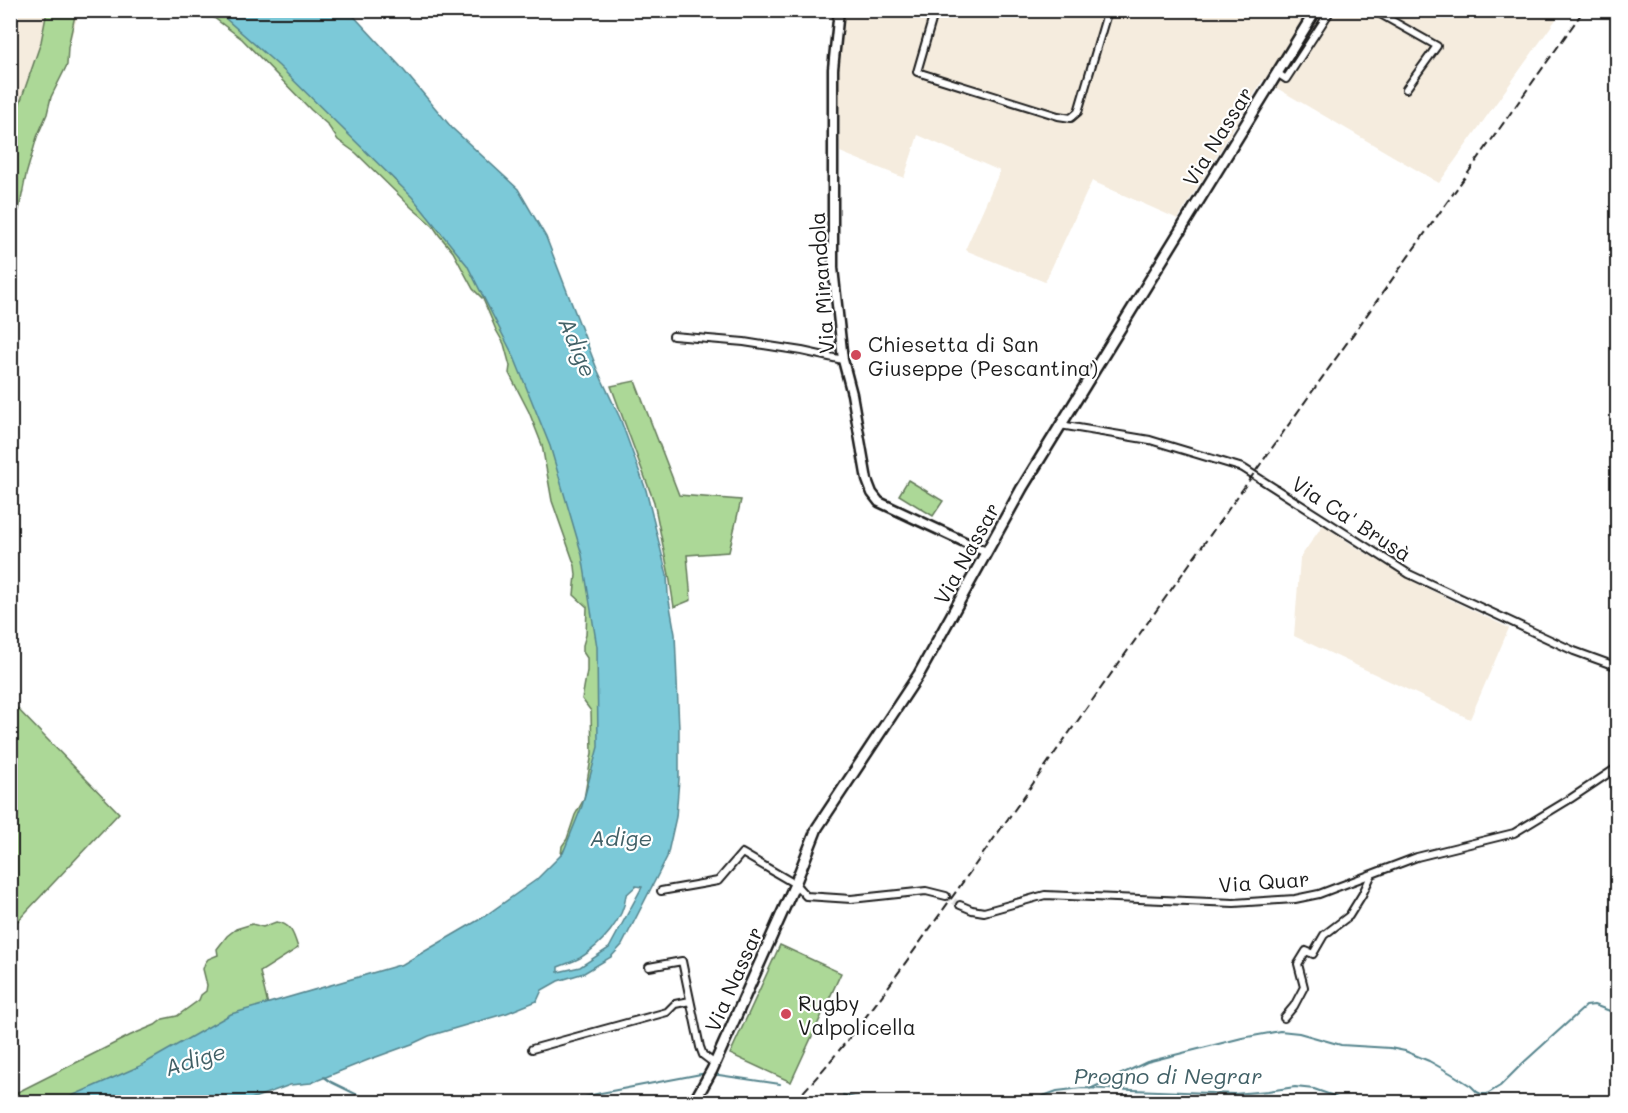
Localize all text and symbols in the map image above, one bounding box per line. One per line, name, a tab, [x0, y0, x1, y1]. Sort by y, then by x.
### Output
street label: Via Nassar	[1176, 81, 1258, 191]
street label: Via Mirandola	[803, 211, 839, 355]
water label: Adige	[552, 313, 604, 381]
place label: Chiesetta di San Giuseppe (Pescantina)	[868, 330, 1098, 381]
marker: Chiesetta di San Giuseppe (Pescantina)	[849, 348, 863, 362]
street label: Via Ca' Brusà	[1287, 469, 1417, 567]
street label: Via Nassar	[927, 497, 1005, 609]
water label: Adige	[590, 823, 652, 852]
street label: Via Quar	[1218, 864, 1310, 898]
street label: Via Nassar	[698, 922, 768, 1036]
place label: Rugby Valpolicella	[798, 989, 916, 1040]
marker: Rugby Valpolicella	[779, 1007, 793, 1021]
water label: Adige	[161, 1036, 229, 1082]
water label: Progno di Negrar	[1074, 1061, 1262, 1090]

